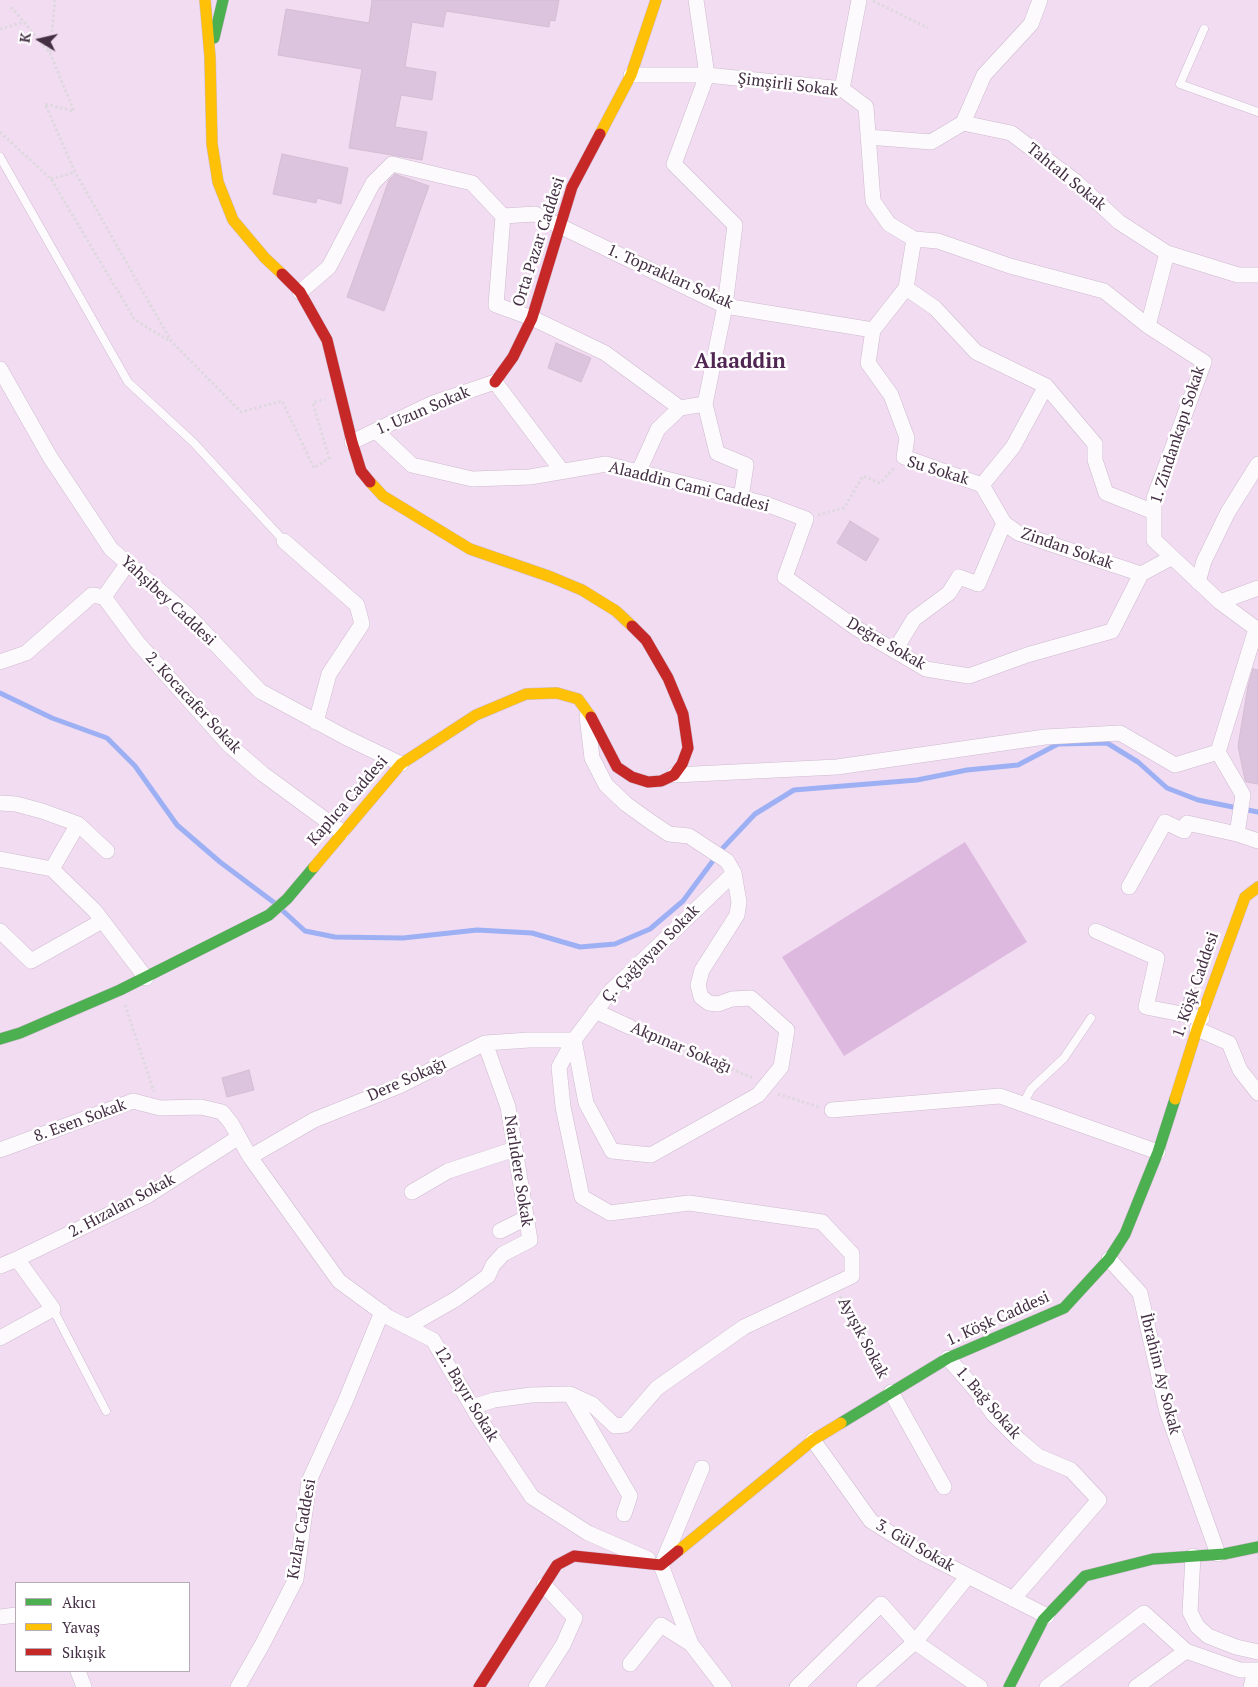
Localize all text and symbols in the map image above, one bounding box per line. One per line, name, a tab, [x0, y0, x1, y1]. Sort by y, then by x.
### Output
north arrow	[15, 15, 65, 65]
text: K	[15, 31, 35, 44]
street label: Şimşirli Sokak	[737, 69, 839, 101]
street label: Tahtalı Sokak	[1022, 139, 1110, 215]
street label: Orta Pazar Caddesi	[509, 175, 569, 309]
street label: 1. Toprakları Sokak	[604, 241, 736, 313]
district label: Alaaddin	[694, 349, 786, 375]
street label: 1. Zindankapı Sokak	[1147, 364, 1209, 506]
street label: 1. Uzun Sokak	[373, 383, 473, 439]
street label: Su Sokak	[905, 453, 971, 489]
street label: Alaaddin Cami Caddesi	[607, 458, 771, 516]
street label: Zindan Sokak	[1018, 524, 1116, 574]
street label: Yahşibey Caddesi	[117, 552, 219, 650]
street label: Değre Sokak	[843, 614, 929, 674]
street label: 2. Kocacafer Sokak	[141, 648, 245, 758]
street label: Kaplıca Caddesi	[304, 752, 392, 850]
street label: Ç. Çağlayan Sokak	[598, 901, 704, 1007]
street label: 1. Köşk Caddesi	[1169, 930, 1223, 1040]
street label: Akpınar Sokağı	[628, 1018, 734, 1078]
street label: Dere Sokağı	[365, 1054, 449, 1106]
street label: 8. Esen Sokak	[31, 1095, 129, 1147]
street label: Narlıdere Sokak	[500, 1114, 536, 1228]
street label: 2. Hızalan Sokak	[66, 1170, 178, 1242]
street label: 1. Köşk Caddesi	[944, 1288, 1052, 1350]
street label: Ayışık Sokak	[834, 1294, 892, 1382]
street label: İbrahim Ay Sokak	[1136, 1311, 1184, 1437]
street label: 12. Bayır Sokak	[430, 1343, 502, 1445]
street label: 1. Bağ Sokak	[952, 1363, 1024, 1443]
street label: Kızlar Caddesi	[284, 1477, 320, 1581]
street label: 3. Gül Sokak	[872, 1516, 958, 1576]
legend	[15, 1582, 190, 1672]
text: Akıcı	[62, 1592, 96, 1612]
text: Yavaş	[62, 1617, 100, 1637]
text: Sıkışık	[62, 1642, 106, 1662]

